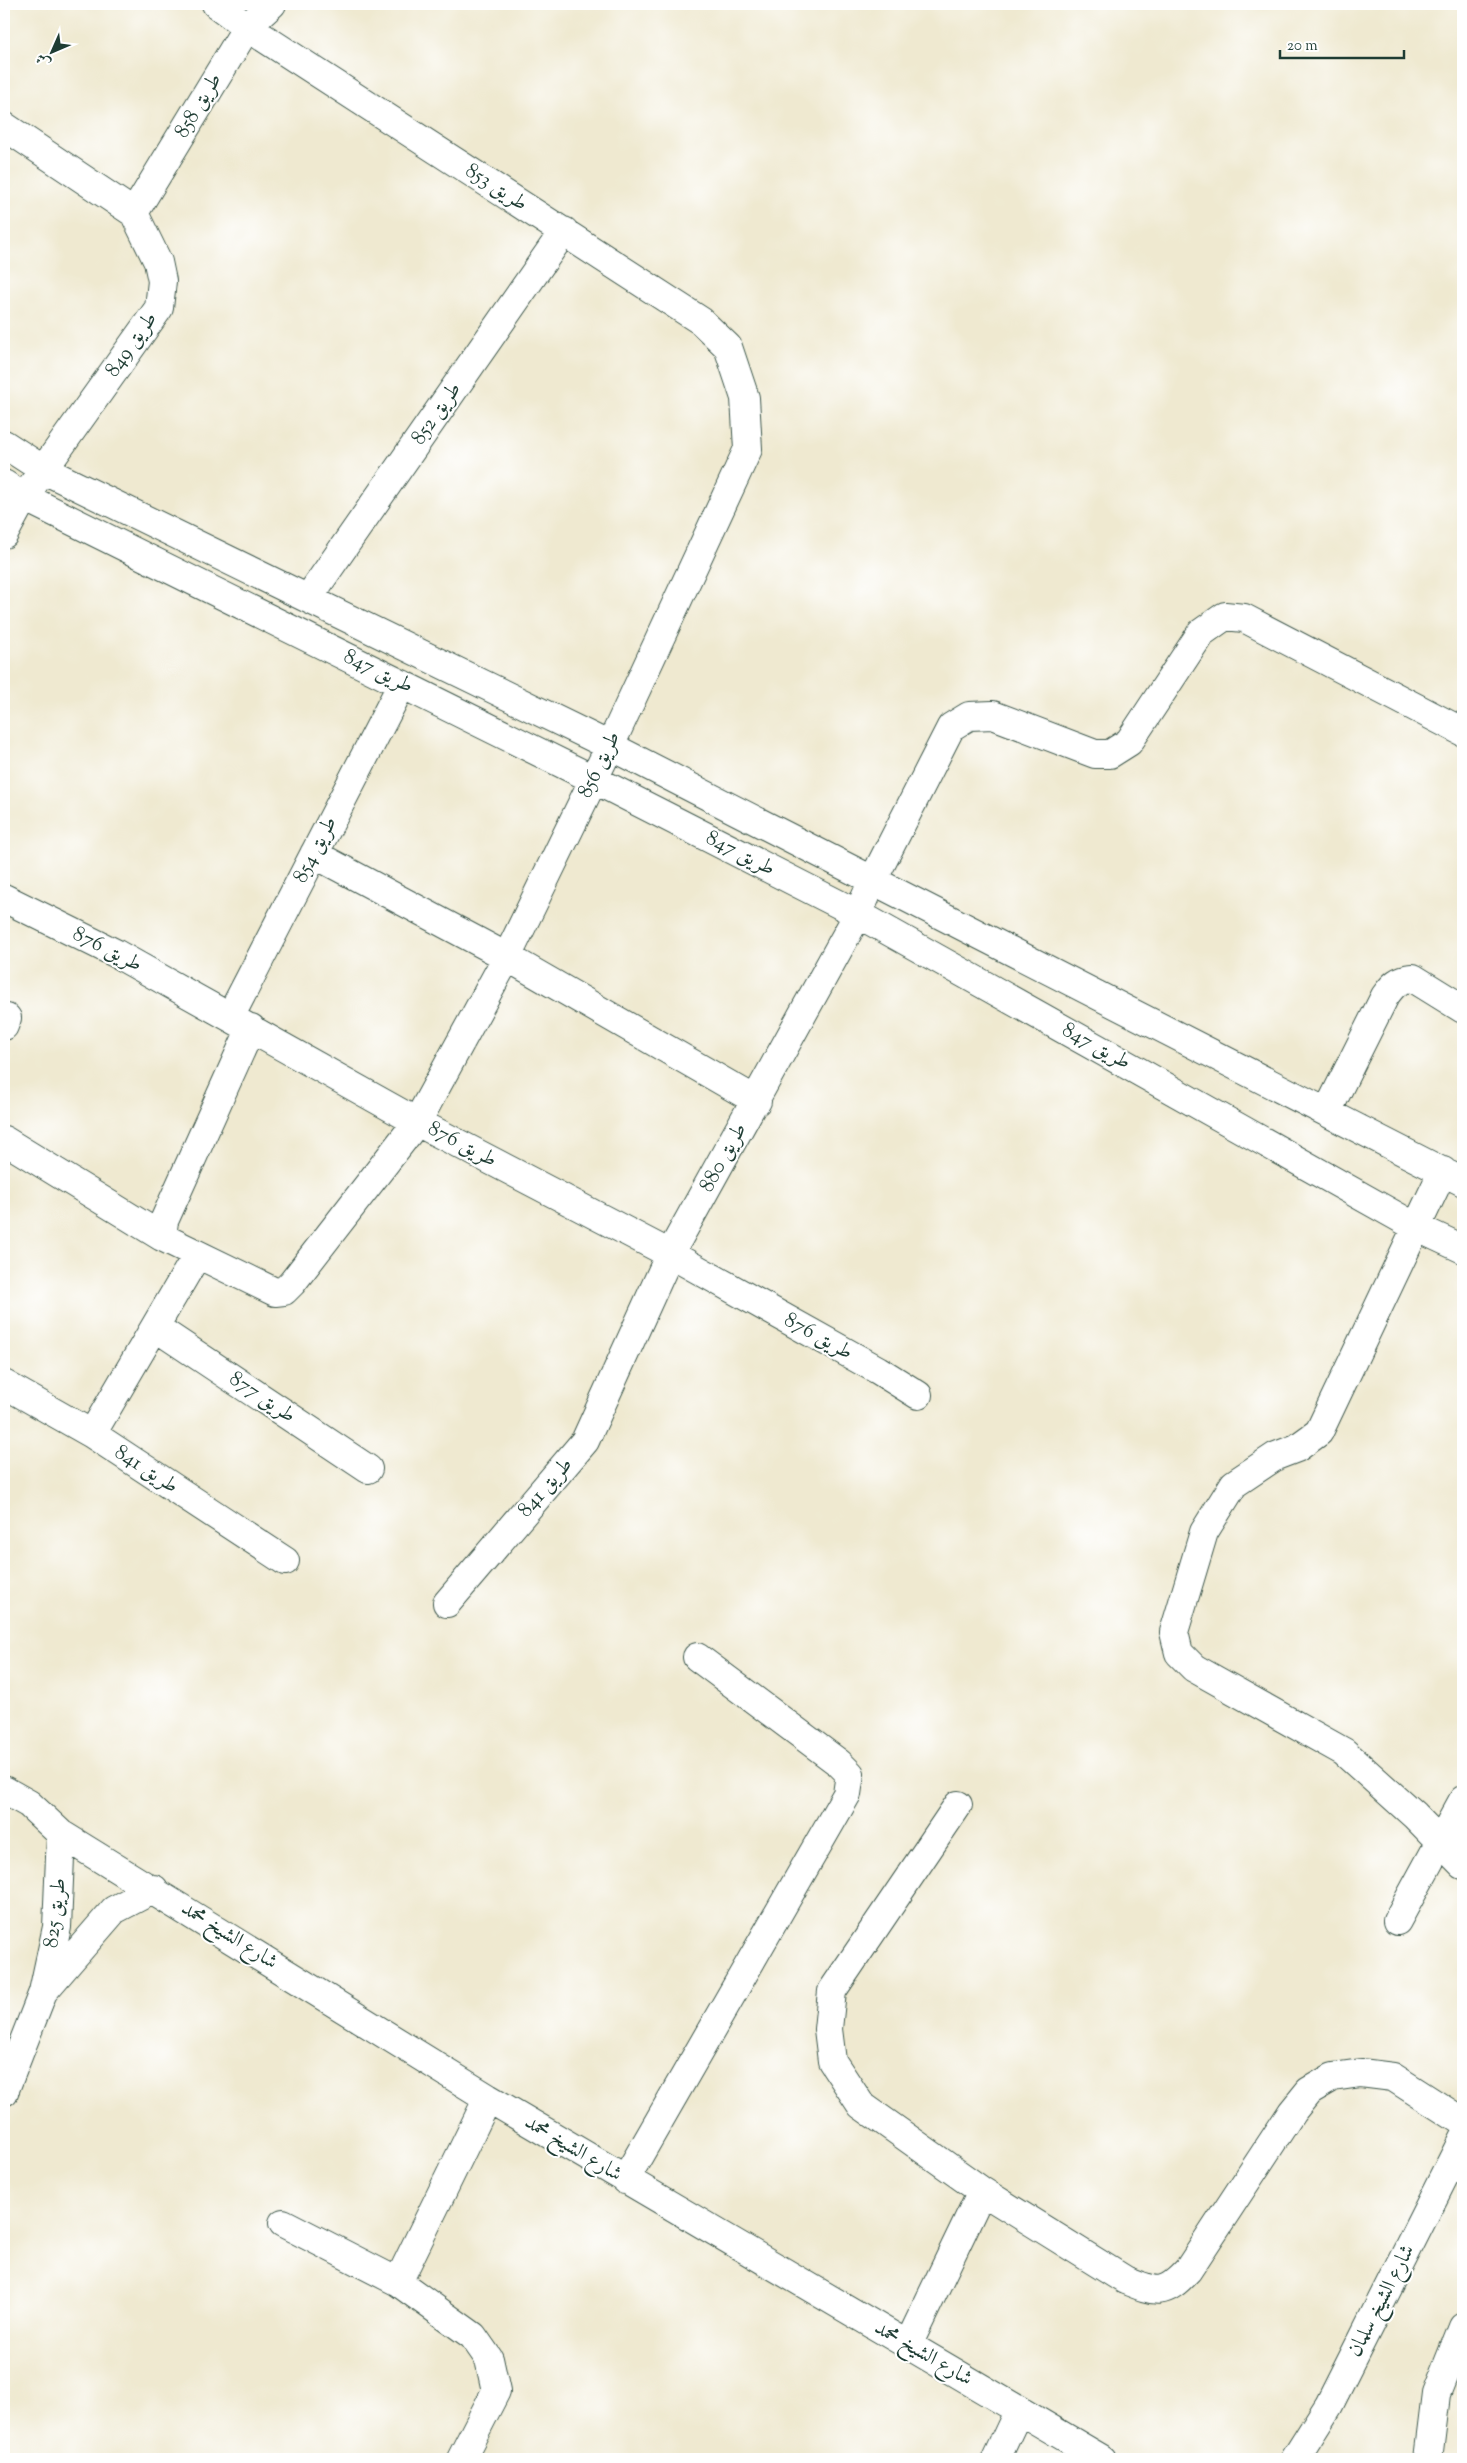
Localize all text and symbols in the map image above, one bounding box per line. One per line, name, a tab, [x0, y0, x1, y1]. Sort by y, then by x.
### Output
north arrow	[28, 28, 78, 78]
scale bar	[1280, 28, 1403, 60]
text: 20 m	[1287, 36, 1318, 57]
text: ش	[32, 48, 56, 72]
street label: طريق 858	[168, 68, 230, 144]
street label: طريق 853	[459, 157, 533, 219]
street label: طريق 849	[99, 306, 165, 384]
street label: طريق 852	[405, 377, 469, 451]
street label: طريق 847	[338, 642, 418, 702]
street label: طريق 856	[571, 727, 629, 803]
street label: طريق 854	[286, 811, 346, 889]
street label: طريق 847	[700, 824, 780, 884]
street label: طريق 876	[67, 920, 147, 980]
street label: طريق 847	[1056, 1016, 1136, 1078]
street label: طريق 876	[422, 1114, 502, 1176]
street label: طريق 880	[693, 1118, 755, 1198]
street label: طريق 876	[778, 1306, 858, 1368]
street label: طريق 877	[223, 1365, 301, 1431]
street label: طريق 841	[108, 1438, 184, 1502]
street label: طريق 841	[511, 1451, 581, 1525]
street label: طريق 825	[37, 1876, 75, 1950]
street label: شارع الشيخ محمد	[174, 1894, 283, 1979]
street label: شارع الشيخ محمد	[517, 2108, 628, 2192]
street label: شارع الشيخ سلمان	[1341, 2240, 1425, 2363]
street label: شارع الشيخ محمد	[867, 2314, 978, 2396]

